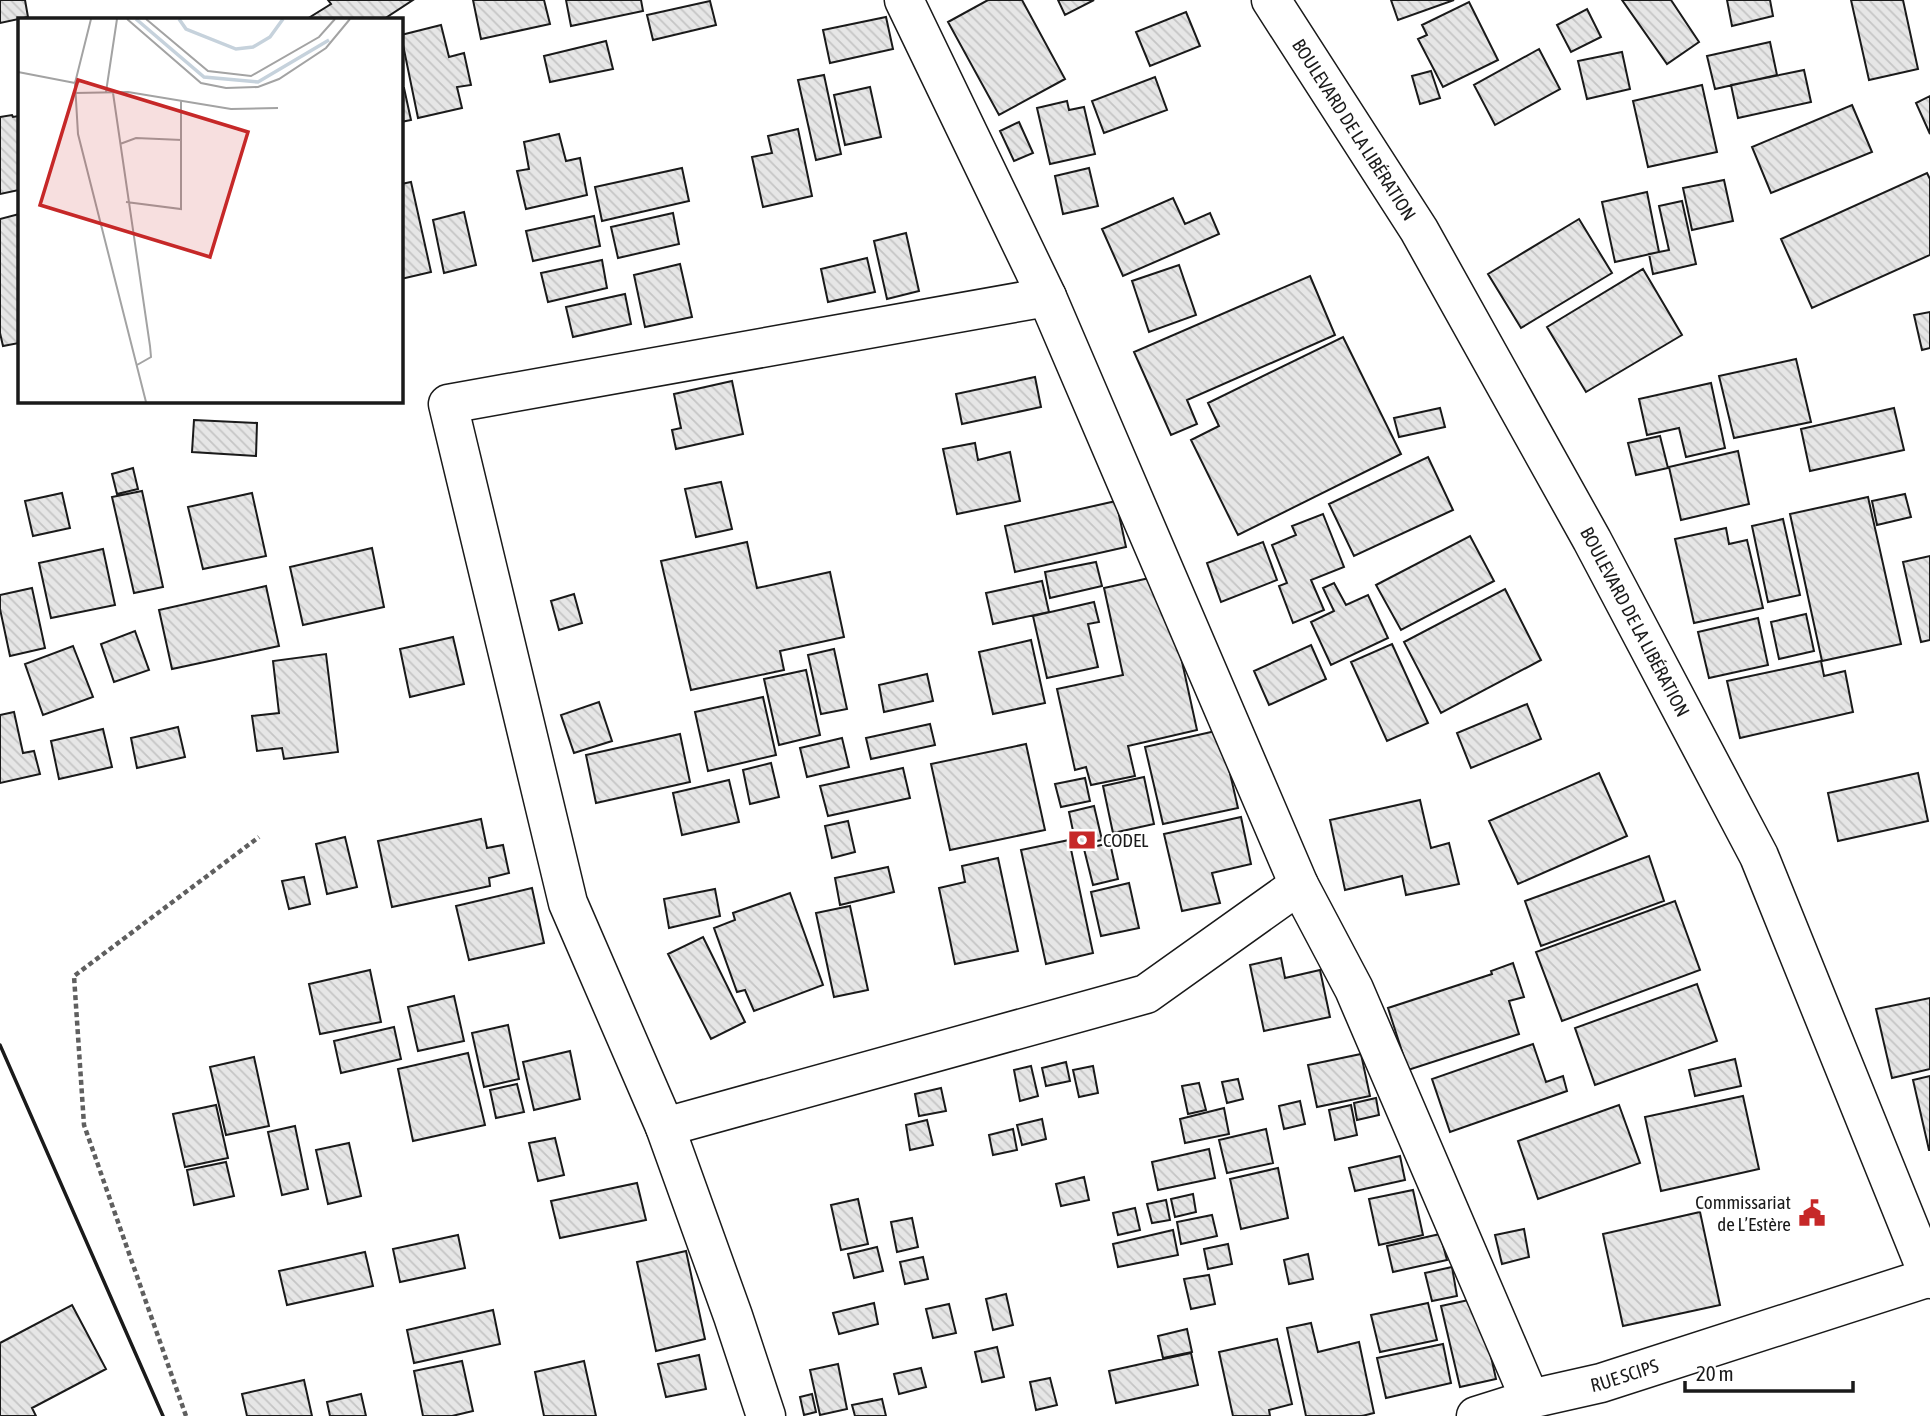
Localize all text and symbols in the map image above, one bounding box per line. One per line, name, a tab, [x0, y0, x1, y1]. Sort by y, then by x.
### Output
inset map	[18, 18, 402, 402]
street label: BOULEVARD DE LA LIBÉRATION	[1288, 35, 1421, 224]
street label: BOULEVARD DE LA LIBÉRATION	[1576, 523, 1694, 720]
bank icon: CODEL	[1067, 825, 1097, 855]
place label: CODEL	[1103, 829, 1149, 851]
place label: Commissariat de L’Estère	[1695, 1191, 1791, 1235]
public building icon: Commissariat de L’Estère	[1797, 1198, 1827, 1228]
scale bar	[1685, 1350, 1853, 1394]
street label: RUE SCIPS	[1588, 1354, 1661, 1396]
text: 20 m	[1696, 1361, 1734, 1385]

